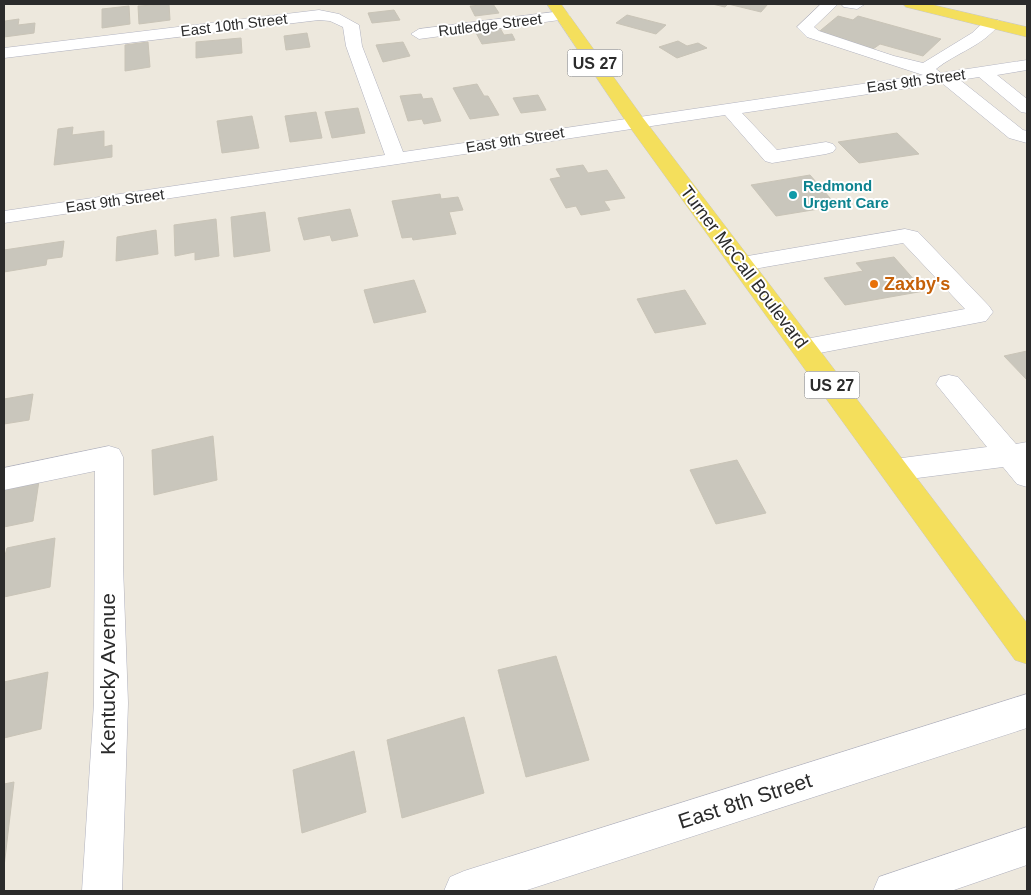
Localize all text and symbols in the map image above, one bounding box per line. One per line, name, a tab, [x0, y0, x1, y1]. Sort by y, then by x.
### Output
street label: East 10th Street	[180, 9, 289, 39]
street label: Rutledge Street	[437, 10, 544, 39]
road number: US 27	[568, 49, 622, 76]
street label: East 9th Street	[866, 65, 967, 96]
street label: East 9th Street	[465, 123, 566, 156]
place label: Redmond Urgent Care	[803, 177, 889, 211]
street label: Turner McCall Boulevard	[676, 182, 812, 352]
street label: East 9th Street	[65, 185, 166, 216]
marker: Redmond Urgent Care	[787, 189, 799, 201]
place label: Zaxby's	[884, 274, 950, 294]
marker: Zaxby's	[868, 278, 880, 290]
road number: US 27	[804, 372, 860, 398]
street label: Kentucky Avenue	[96, 593, 119, 755]
street label: East 8th Street	[675, 768, 815, 833]

